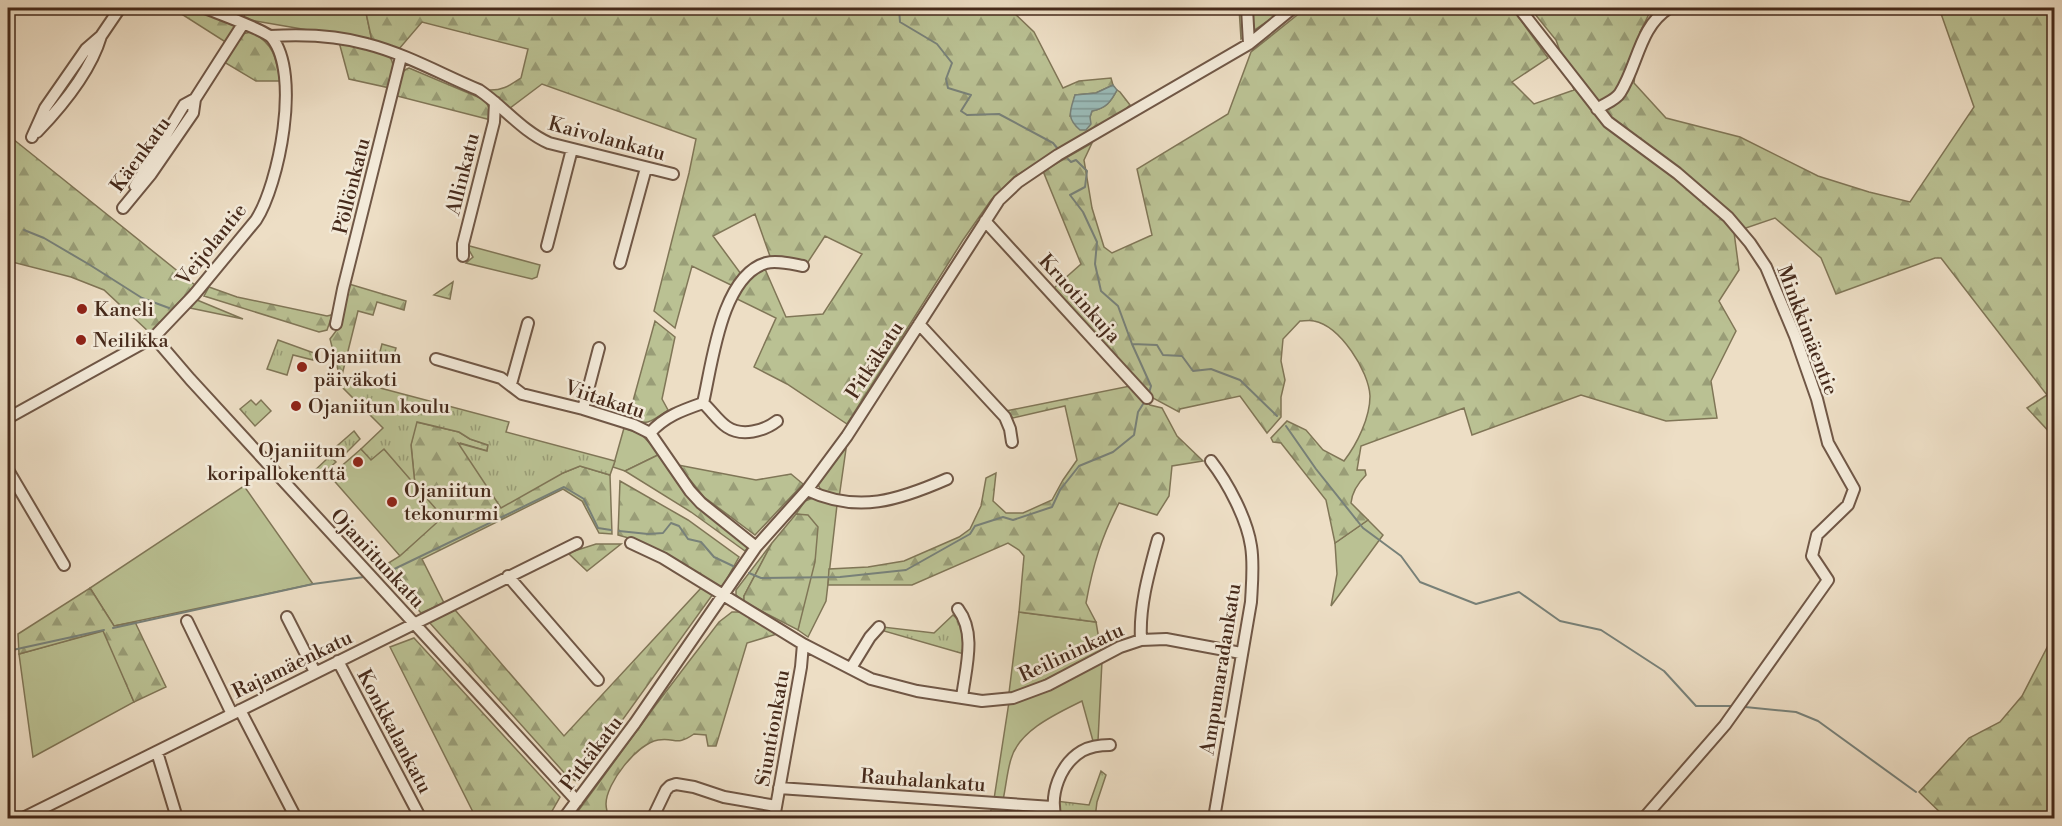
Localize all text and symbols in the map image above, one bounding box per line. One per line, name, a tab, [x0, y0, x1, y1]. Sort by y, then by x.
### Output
street label: Käenkatu	[105, 112, 177, 198]
street label: Kaivolankatu	[545, 112, 669, 167]
street label: Allinkatu	[441, 130, 486, 219]
street label: Pöllönkatu	[328, 135, 377, 237]
street label: Veijolantie	[171, 199, 253, 292]
street label: Kruotinkuja	[1032, 249, 1126, 349]
street label: Minkkimäentie	[1770, 262, 1843, 399]
place label: Kaneli	[94, 298, 154, 323]
marker: Kaneli	[75, 302, 89, 316]
street label: Pitkäkatu	[841, 317, 910, 405]
place label: Neilikka	[93, 329, 169, 354]
marker: Neilikka	[74, 333, 88, 347]
place label: Ojaniitun päiväkoti	[314, 345, 402, 393]
marker: Ojaniitun päiväkoti	[295, 360, 309, 374]
street label: Viitakatu	[560, 375, 649, 425]
place label: Ojaniitun koulu	[308, 395, 451, 420]
marker: Ojaniitun koulu	[289, 399, 303, 413]
place label: Ojaniitun koripallokenttä	[207, 439, 347, 487]
marker: Ojaniitun koripallokenttä	[351, 455, 365, 469]
place label: Ojaniitun tekonurmi	[404, 479, 499, 527]
marker: Ojaniitun tekonurmi	[385, 495, 399, 509]
street label: Ojaniitunkatu	[324, 504, 430, 615]
street label: Ampumaradankatu	[1195, 581, 1247, 758]
street label: Reilininkatu	[1015, 618, 1129, 689]
street label: Rajamäenkatu	[229, 625, 357, 705]
street label: Konkkalankatu	[351, 665, 437, 799]
street label: Siuntionkatu	[751, 667, 796, 788]
street label: Pitkäkatu	[556, 711, 629, 797]
street label: Rauhalankatu	[859, 765, 987, 798]

